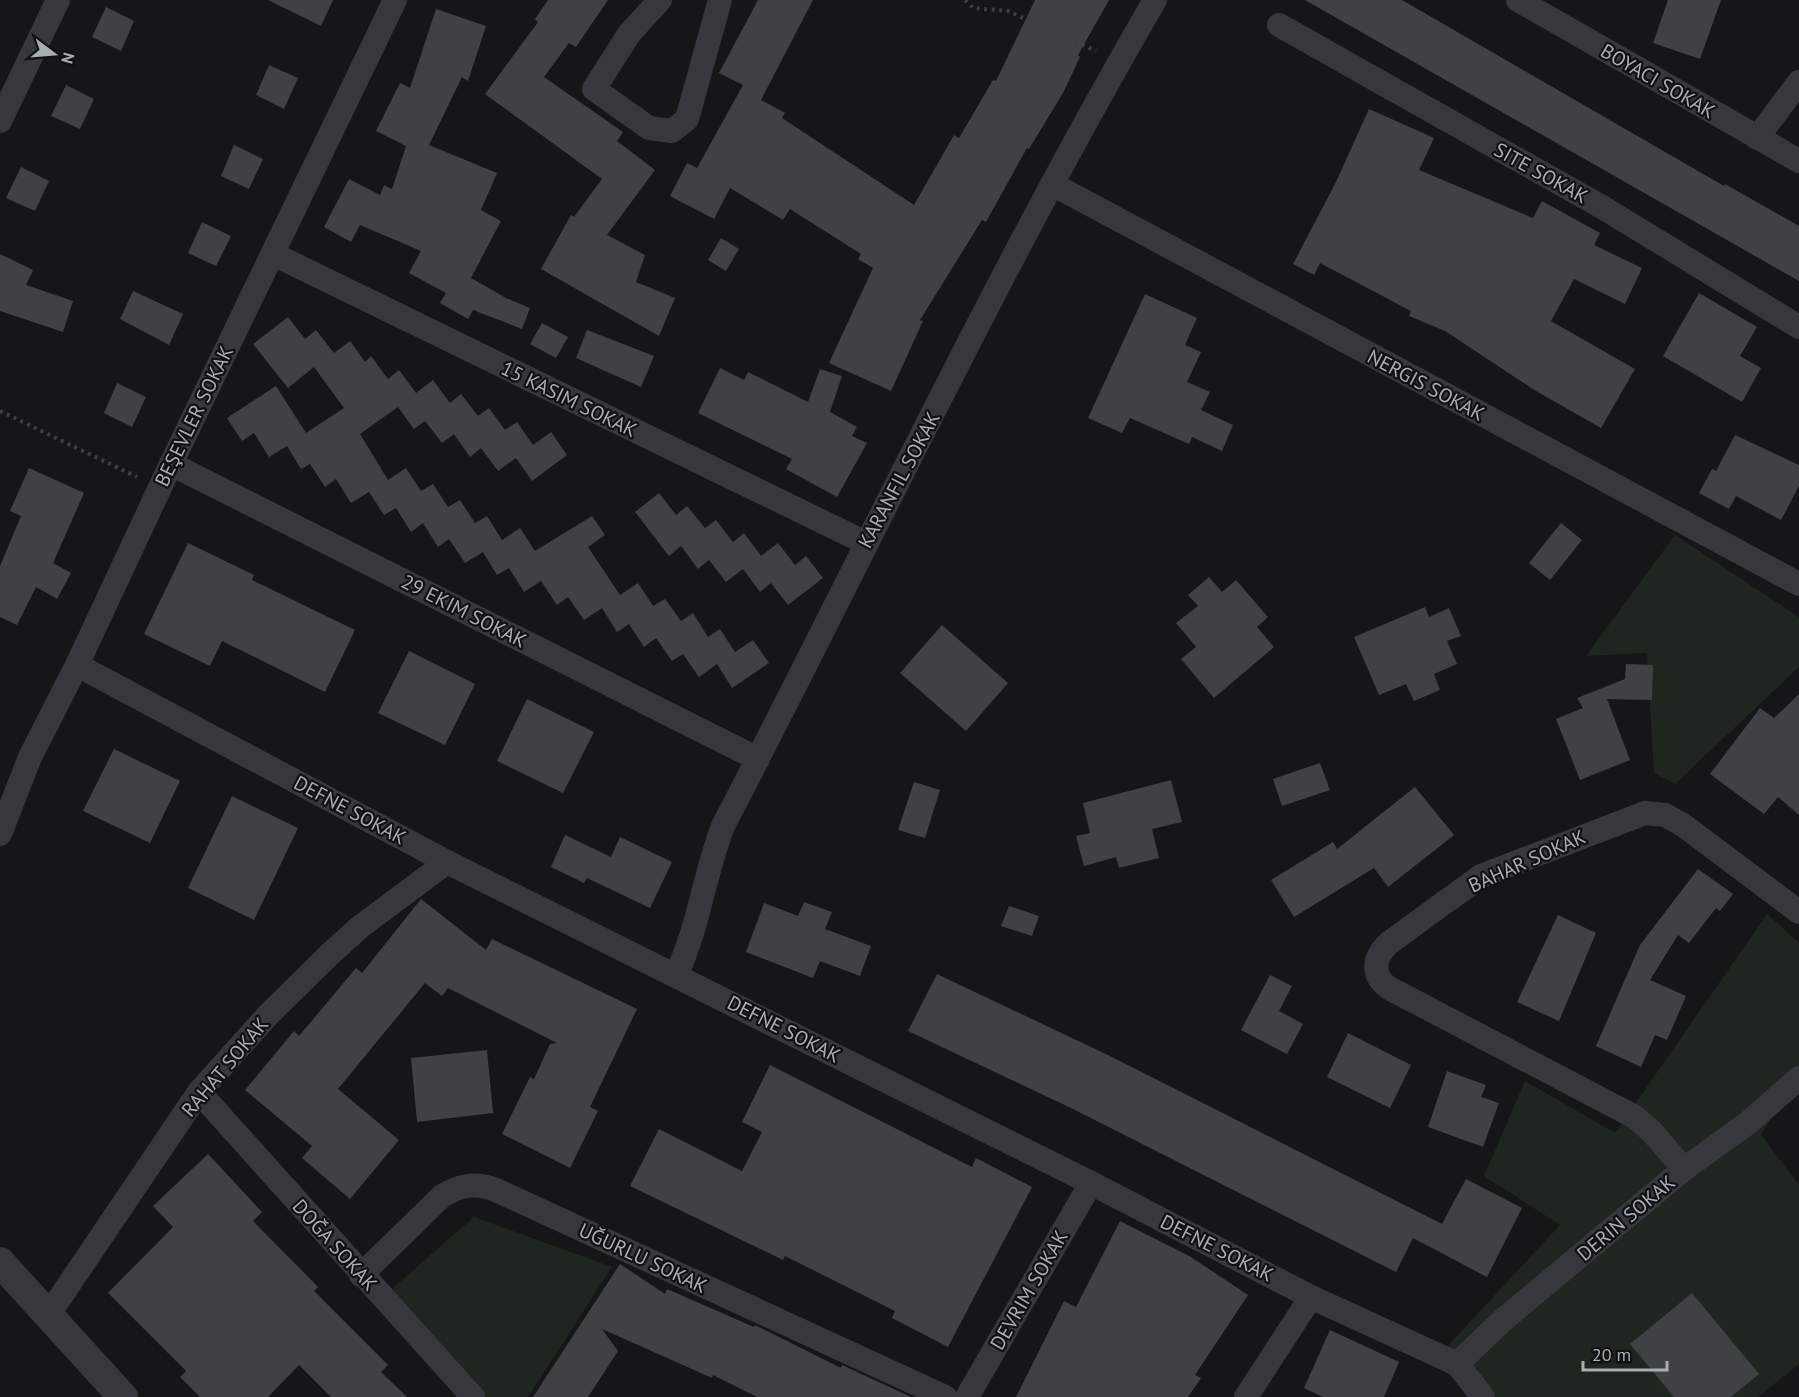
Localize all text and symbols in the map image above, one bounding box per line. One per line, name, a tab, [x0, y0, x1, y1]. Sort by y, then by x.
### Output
north arrow	[24, 24, 84, 84]
street label: BOYACI SOKAK	[1596, 38, 1720, 124]
text: N	[57, 50, 79, 66]
street label: SITE SOKAK	[1489, 137, 1593, 209]
street label: BEŞEVLER SOKAK	[149, 341, 239, 491]
street label: NERGIS SOKAK	[1363, 343, 1489, 427]
street label: 15 KASIM SOKAK	[497, 355, 641, 443]
street label: KARANFIL SOKAK	[852, 407, 946, 553]
street label: 29 EKIM SOKAK	[397, 568, 531, 654]
street label: DEFNE SOKAK	[289, 770, 411, 850]
street label: BAHAR SOKAK	[1464, 824, 1590, 898]
street label: DEFNE SOKAK	[723, 989, 845, 1069]
street label: RAHAT SOKAK	[176, 1012, 274, 1122]
street label: DERIN SOKAK	[1572, 1169, 1680, 1267]
street label: DOĞA SOKAK	[287, 1194, 383, 1296]
street label: DEFNE SOKAK	[1156, 1208, 1278, 1288]
street label: UĞURLU SOKAK	[575, 1217, 711, 1299]
street label: DEVRIM SOKAK	[984, 1226, 1074, 1354]
scale bar	[1583, 1334, 1667, 1372]
text: 20 m	[1592, 1343, 1631, 1366]

